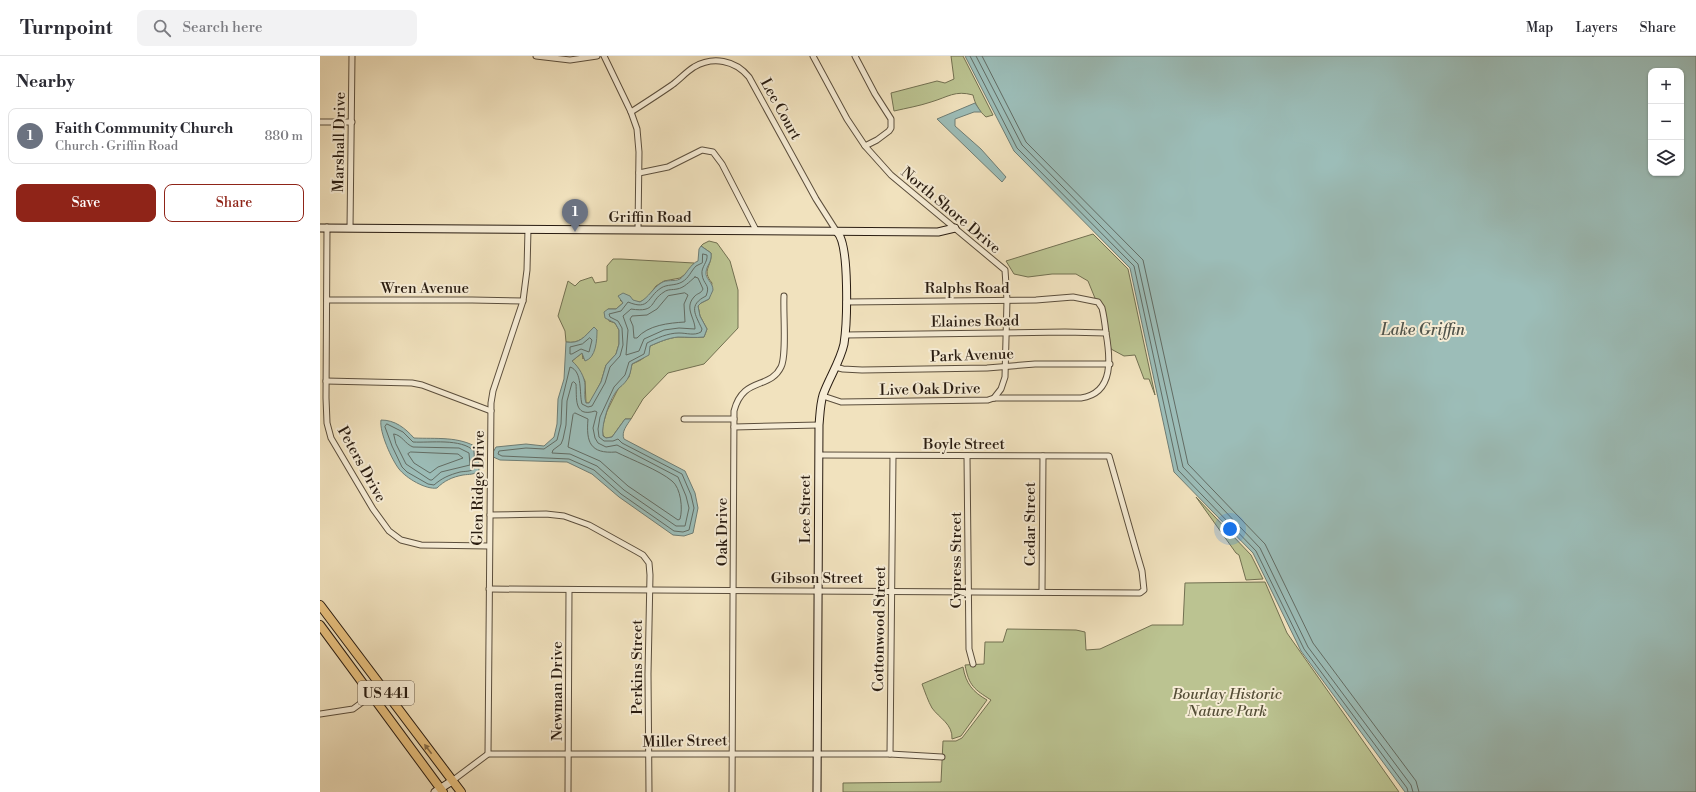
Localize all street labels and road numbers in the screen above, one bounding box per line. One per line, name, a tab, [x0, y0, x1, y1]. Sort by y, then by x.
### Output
street label: Lee Court	[756, 75, 806, 144]
street label: Marshall Drive	[329, 92, 350, 192]
street label: North Shore Drive	[897, 163, 1005, 258]
street label: Griffin Road	[608, 208, 692, 227]
street label: Wren Avenue	[380, 279, 469, 298]
street label: Ralphs Road	[925, 279, 1010, 298]
street label: Elaines Road	[931, 311, 1020, 332]
street label: Park Avenue	[930, 345, 1014, 366]
street label: Live Oak Drive	[879, 379, 981, 400]
street label: Peters Drive	[333, 423, 390, 506]
street label: Glen Ridge Drive	[468, 430, 489, 546]
street label: Boyle Street	[922, 435, 1006, 454]
street label: Lee Street	[796, 474, 815, 543]
street label: Cedar Street	[1021, 481, 1040, 566]
street label: Oak Drive	[713, 498, 732, 566]
street label: Cypress Street	[947, 511, 966, 608]
street label: Cottonwood Street	[869, 565, 890, 692]
street label: Gibson Street	[771, 569, 864, 588]
street label: Perkins Street	[628, 619, 647, 715]
street label: Newman Drive	[548, 641, 567, 741]
road number: US 441	[358, 681, 414, 705]
street label: Miller Street	[642, 731, 728, 752]

